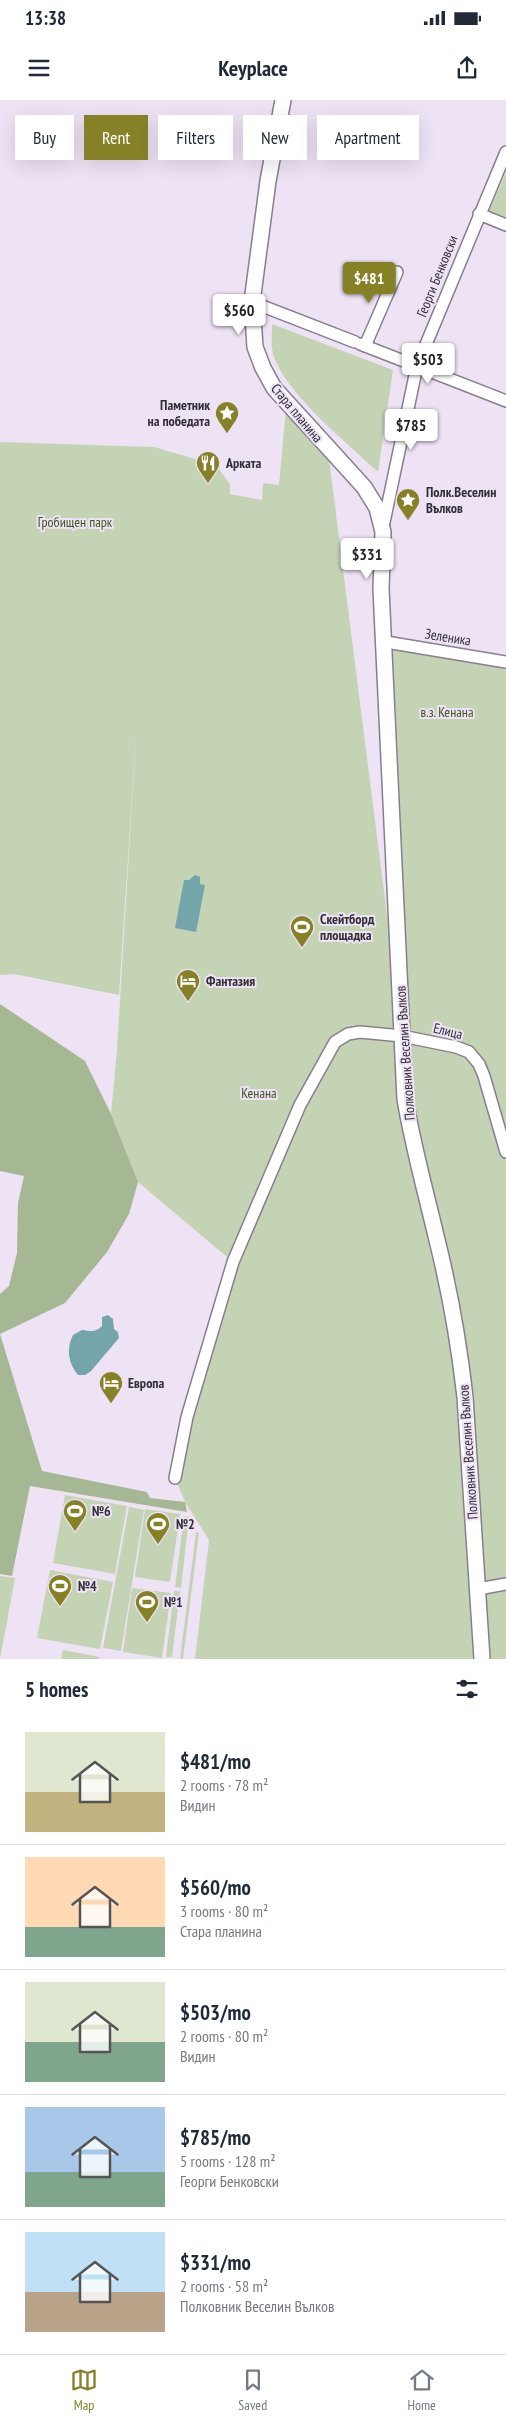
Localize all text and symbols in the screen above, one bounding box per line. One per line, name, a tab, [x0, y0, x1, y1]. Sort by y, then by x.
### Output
text: 13:38	[25, 6, 66, 30]
icon: menu	[25, 54, 53, 82]
text: Keyplace	[218, 54, 288, 82]
icon: share	[453, 54, 481, 82]
chip: Buy	[15, 115, 74, 160]
chip: Rent	[84, 115, 148, 160]
chip: Filters	[158, 115, 233, 160]
chip: New	[243, 115, 307, 160]
chip: Apartment	[317, 115, 419, 160]
street label: Георги Бенковски	[412, 233, 462, 319]
pin: $481	[339, 262, 399, 304]
text: $481	[354, 268, 384, 288]
pin: $560	[209, 294, 269, 336]
text: $560	[224, 300, 254, 320]
pin: $503	[398, 342, 458, 385]
text: $503	[413, 349, 443, 369]
street label: Стара планина	[267, 380, 327, 446]
place label: Паметник на победата	[148, 396, 210, 430]
place icon: Паметник на победата	[214, 400, 240, 434]
pin: $785	[381, 408, 441, 451]
text: $785	[396, 415, 426, 435]
restaurant icon: Арката	[195, 450, 221, 484]
place label: Арката	[225, 454, 262, 472]
place label: Полк.Веселин Вълков	[426, 483, 496, 517]
place icon: Полк.Веселин Вълков	[395, 487, 421, 521]
park label: Гробищен парк	[38, 513, 113, 531]
pin: $331	[337, 538, 397, 580]
text: $331	[352, 544, 382, 564]
street label: Зеленика	[424, 624, 472, 650]
park label: в.з. Кенана	[420, 703, 474, 721]
place label: Скейтборд площадка	[320, 910, 375, 944]
sports icon: Скейтборд площадка	[289, 914, 315, 948]
hotel icon: Фантазия	[175, 968, 201, 1002]
place label: Фантазия	[206, 972, 255, 990]
street label: Полковник Веселин Вълков	[391, 985, 419, 1121]
street label: Елица	[431, 1019, 465, 1043]
park label: Кенана	[241, 1084, 277, 1102]
hotel icon: Европа	[98, 1370, 124, 1404]
place label: Европа	[128, 1374, 165, 1392]
street label: Полковник Веселин Вълков	[454, 1384, 482, 1520]
sports icon: №6	[62, 1498, 88, 1532]
place label: №6	[92, 1502, 111, 1520]
sports icon: №2	[145, 1511, 171, 1545]
place label: №2	[176, 1515, 195, 1533]
sports icon: №4	[47, 1573, 73, 1607]
place label: №4	[78, 1577, 97, 1595]
sports icon: №1	[134, 1589, 160, 1623]
place label: №1	[164, 1593, 183, 1611]
icon: filters	[453, 1675, 481, 1703]
text: 5 homes	[25, 1676, 88, 1703]
text: $481/mo	[180, 1748, 251, 1775]
icon: home	[65, 1752, 125, 1812]
text: 2 rooms · 78 m²	[180, 1775, 268, 1795]
text: Видин	[180, 1795, 216, 1815]
text: $560/mo	[180, 1874, 251, 1901]
icon: home	[65, 1877, 125, 1937]
text: 3 rooms · 80 m²	[180, 1901, 268, 1921]
text: Стара планина	[180, 1921, 262, 1941]
text: $503/mo	[180, 1999, 251, 2026]
icon: home	[65, 2002, 125, 2062]
text: 2 rooms · 80 m²	[180, 2026, 268, 2046]
text: Видин	[180, 2046, 216, 2066]
text: $785/mo	[180, 2124, 251, 2151]
icon: home	[65, 2127, 125, 2187]
text: 5 rooms · 128 m²	[180, 2151, 276, 2171]
text: Георги Бенковски	[180, 2171, 279, 2191]
text: $331/mo	[180, 2249, 251, 2276]
icon: home	[65, 2252, 125, 2312]
text: 2 rooms · 58 m²	[180, 2276, 268, 2296]
text: Полковник Веселин Вълков	[180, 2296, 334, 2316]
tab: Map	[70, 2366, 98, 2414]
tab: Saved	[238, 2366, 267, 2414]
tab: Home	[407, 2366, 436, 2414]

